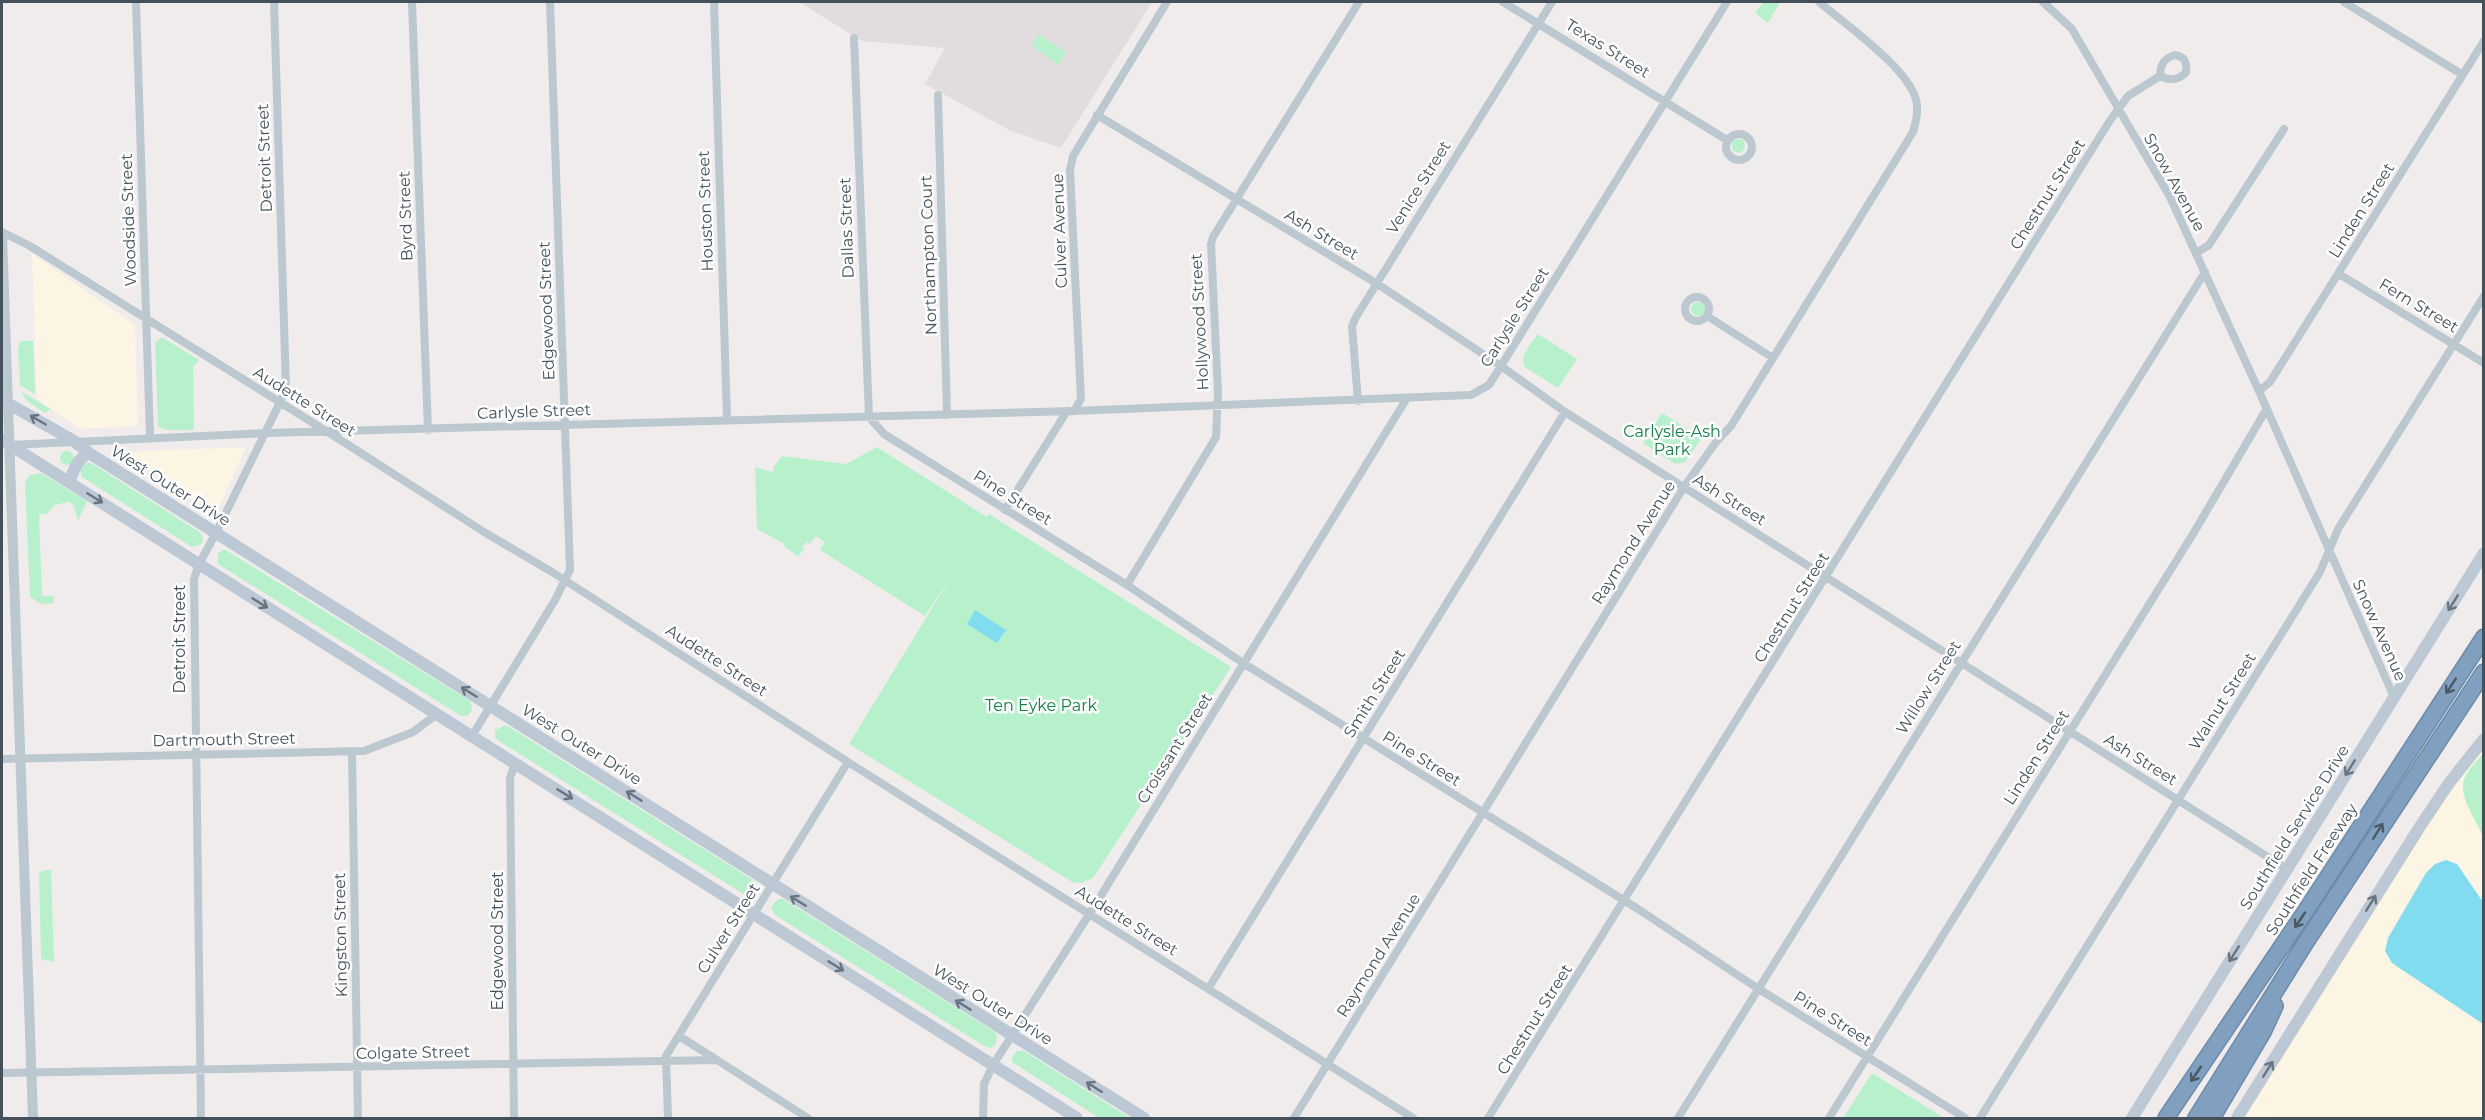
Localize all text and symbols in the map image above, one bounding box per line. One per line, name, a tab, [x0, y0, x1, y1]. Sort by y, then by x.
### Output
street label: Texas Street	[1562, 15, 1654, 82]
street label: Detroit Street	[253, 103, 276, 213]
street label: Snow Avenue	[2140, 130, 2209, 235]
street label: Chestnut Street	[2006, 135, 2089, 253]
street label: Venice Street	[1382, 137, 1455, 237]
street label: Houston Street	[694, 150, 717, 272]
street label: Woodside Street	[117, 153, 140, 287]
street label: Linden Street	[2325, 159, 2398, 261]
street label: Byrd Street	[394, 170, 417, 261]
street label: Culver Avenue	[1048, 173, 1071, 289]
street label: Northampton Court	[916, 174, 941, 335]
street label: Dallas Street	[835, 177, 858, 279]
street label: Ash Street	[1281, 205, 1362, 264]
street label: Edgewood Street	[535, 241, 558, 381]
street label: Hollywood Street	[1186, 252, 1213, 391]
street label: Carlysle Street	[1476, 263, 1553, 371]
street label: Fern Street	[2376, 274, 2462, 337]
street label: Audette Street	[250, 362, 360, 441]
street label: Carlysle Street	[477, 400, 592, 423]
one-way arrow	[30, 414, 47, 426]
park label: Carlysle-Ash Park	[1623, 422, 1721, 459]
street label: West Outer Drive	[107, 441, 234, 530]
street label: Pine Street	[970, 466, 1056, 529]
street label: Ash Street	[1690, 469, 1770, 530]
street label: Raymond Avenue	[1588, 477, 1679, 608]
one-way arrow	[86, 493, 103, 505]
street label: Chestnut Street	[1750, 548, 1833, 666]
street label: Snow Avenue	[2349, 577, 2410, 684]
street label: Detroit Street	[170, 584, 189, 693]
one-way arrow	[2446, 594, 2458, 611]
one-way arrow	[251, 597, 268, 609]
street label: Audette Street	[662, 621, 771, 701]
street label: Willow Street	[1892, 637, 1965, 738]
street label: Smith Street	[1340, 645, 1409, 741]
street label: Walnut Street	[2185, 649, 2260, 753]
one-way arrow	[2445, 677, 2457, 694]
one-way arrow	[461, 686, 478, 698]
street label: Croissant Street	[1133, 689, 1216, 807]
park label: Ten Eyke Park	[985, 696, 1097, 715]
street label: West Outer Drive	[518, 700, 645, 789]
street label: Linden Street	[2000, 706, 2073, 808]
street label: Pine Street	[1379, 727, 1465, 790]
street label: Dartmouth Street	[152, 729, 296, 750]
street label: Ash Street	[2101, 729, 2181, 790]
street label: Southfield Service Drive	[2236, 741, 2353, 913]
one-way arrow	[2343, 759, 2355, 776]
one-way arrow	[556, 789, 573, 801]
one-way arrow	[626, 790, 643, 802]
street label: Southfield Freeway	[2262, 799, 2361, 939]
one-way arrow	[2373, 823, 2385, 840]
street label: Edgewood Street	[488, 871, 507, 1011]
street label: Kingston Street	[330, 872, 351, 998]
street label: Culver Street	[693, 879, 764, 977]
street label: Audette Street	[1072, 881, 1182, 960]
street label: Raymond Avenue	[1333, 890, 1424, 1021]
one-way arrow	[790, 894, 807, 907]
one-way arrow	[2365, 896, 2377, 912]
one-way arrow	[2294, 911, 2306, 928]
one-way arrow	[2228, 945, 2240, 962]
one-way arrow	[827, 960, 844, 972]
street label: West Outer Drive	[929, 960, 1056, 1049]
street label: Chestnut Street	[1493, 960, 1576, 1078]
street label: Pine Street	[1790, 987, 1876, 1050]
one-way arrow	[955, 998, 972, 1011]
street label: Colgate Street	[356, 1042, 471, 1063]
one-way arrow	[2262, 1061, 2274, 1078]
one-way arrow	[2190, 1066, 2202, 1082]
one-way arrow	[1086, 1081, 1103, 1093]

